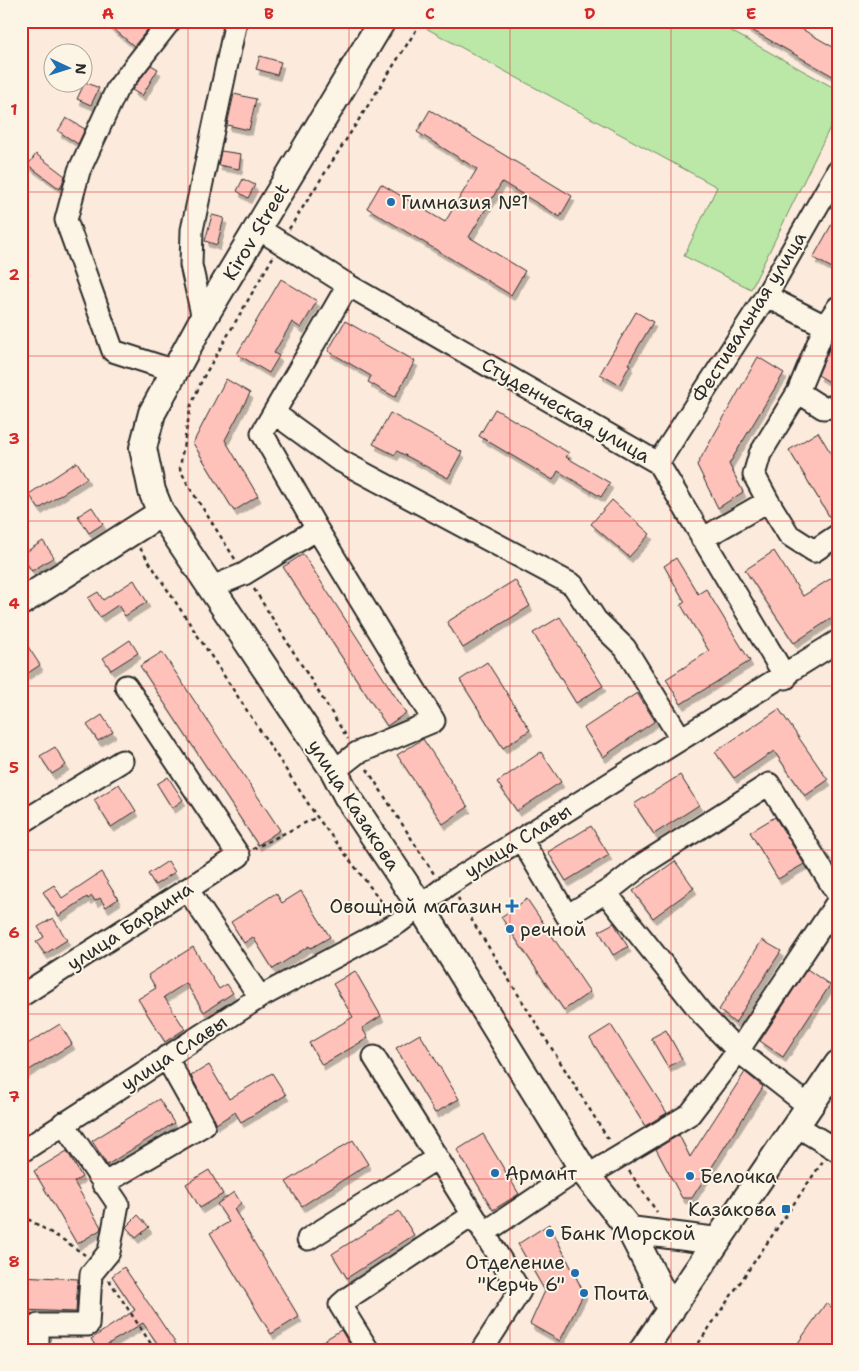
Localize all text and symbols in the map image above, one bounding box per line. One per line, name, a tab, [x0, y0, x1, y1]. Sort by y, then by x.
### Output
text: A	[102, 3, 114, 24]
text: B	[264, 3, 274, 24]
text: C	[425, 3, 435, 24]
text: D	[584, 3, 596, 24]
text: E	[746, 3, 756, 24]
north arrow	[42, 42, 92, 92]
text: N	[72, 63, 90, 75]
text: 1	[10, 99, 18, 120]
street label: Kirov Street	[217, 179, 295, 285]
place label: Гимназия №1	[401, 190, 529, 215]
marker: Гимназия №1	[385, 196, 397, 208]
street label: Фестивальная улица	[686, 227, 812, 407]
text: 2	[8, 264, 20, 285]
street label: Студенческая улица	[477, 352, 655, 469]
text: 3	[8, 428, 20, 449]
text: 4	[8, 593, 20, 614]
street label: улица Казакова	[302, 735, 406, 876]
text: 5	[9, 757, 19, 778]
street label: улица Славы	[460, 798, 576, 884]
street label: улица Бардина	[62, 876, 198, 976]
place label: Овощной магазин	[329, 894, 502, 919]
marker: Овощной магазин	[506, 900, 518, 912]
place label: речной	[520, 917, 586, 942]
text: 6	[8, 922, 20, 943]
marker: речной	[504, 923, 516, 935]
street label: улица Славы	[116, 1009, 232, 1097]
text: 7	[8, 1086, 20, 1107]
place label: Армант	[505, 1161, 577, 1186]
place label: Белочка	[700, 1164, 777, 1189]
marker: Армант	[489, 1167, 501, 1179]
marker: Белочка	[684, 1170, 696, 1182]
place label: Казакова	[688, 1197, 776, 1222]
marker: Казакова	[780, 1203, 792, 1215]
place label: Банк Морской	[560, 1221, 695, 1246]
marker: Банк Морской	[544, 1227, 556, 1239]
place label: Отделение "Керчь 6"	[465, 1250, 565, 1297]
text: 8	[8, 1251, 20, 1272]
marker: Отделение "Керчь 6"	[569, 1267, 581, 1279]
place label: Почта	[594, 1281, 649, 1306]
marker: Почта	[578, 1287, 590, 1299]

